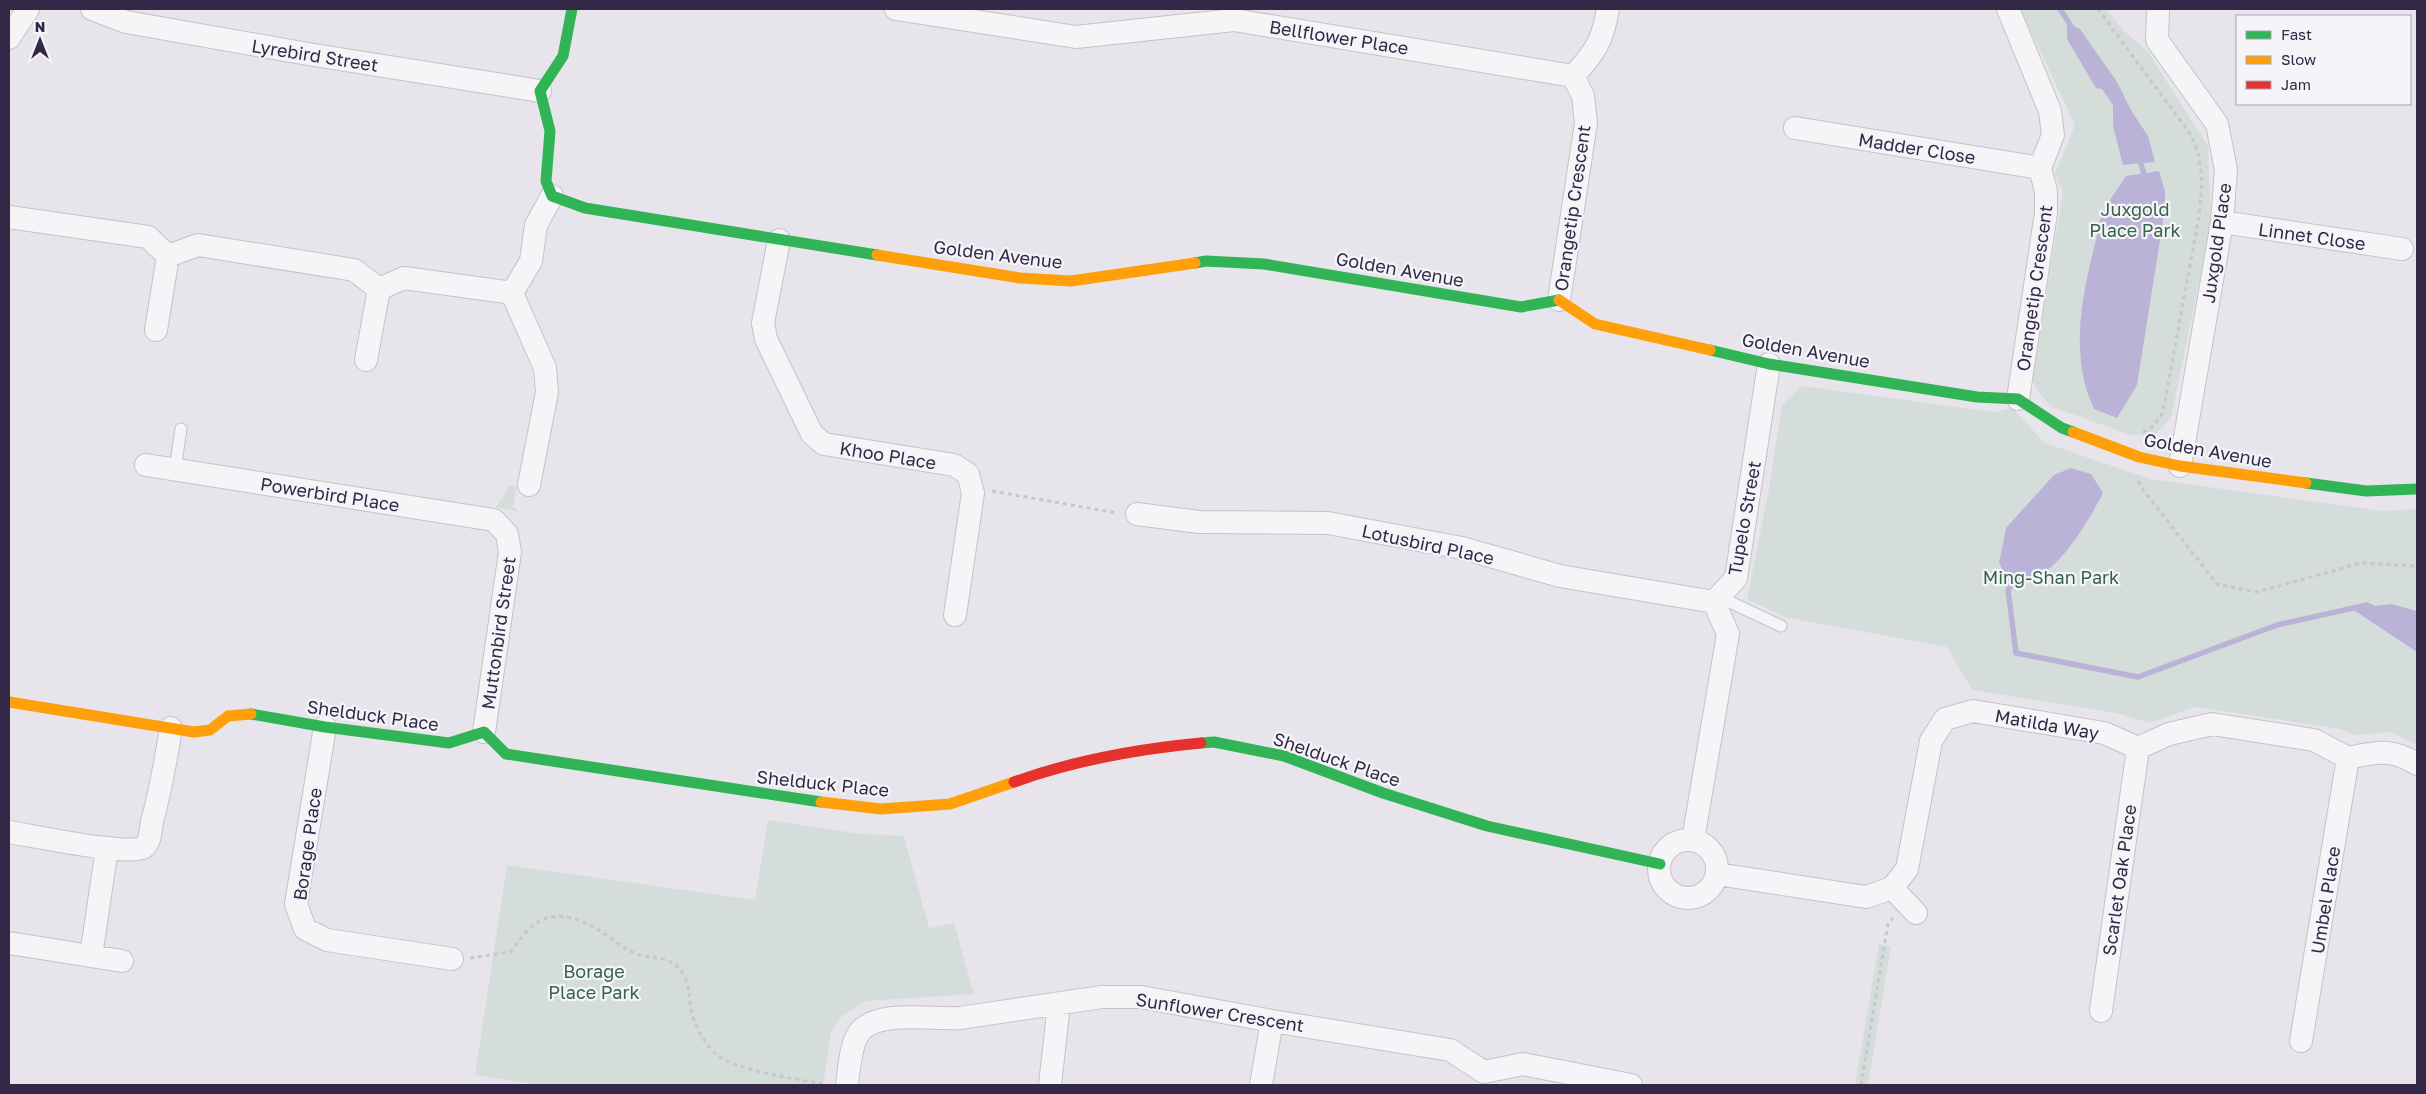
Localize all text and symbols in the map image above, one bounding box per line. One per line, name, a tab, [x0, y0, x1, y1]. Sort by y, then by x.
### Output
north arrow	[15, 15, 65, 65]
street label: Bellflower Place	[1268, 15, 1410, 59]
legend	[2236, 15, 2411, 105]
text: N	[35, 18, 45, 35]
text: Fast	[2281, 25, 2312, 43]
street label: Lyrebird Street	[250, 34, 380, 76]
text: Slow	[2281, 50, 2316, 68]
text: Jam	[2281, 75, 2311, 93]
street label: Orangetip Crescent	[1549, 123, 1595, 293]
street label: Madder Close	[1857, 128, 1977, 168]
street label: Juxgold Place	[2197, 181, 2235, 305]
park label: Juxgold Place Park	[2089, 198, 2181, 241]
street label: Orangetip Crescent	[2011, 203, 2057, 373]
street label: Linnet Close	[2257, 218, 2367, 254]
street label: Golden Avenue	[932, 235, 1064, 273]
street label: Golden Avenue	[1334, 247, 1466, 291]
street label: Golden Avenue	[1740, 328, 1872, 372]
street label: Golden Avenue	[2142, 428, 2274, 472]
street label: Khoo Place	[838, 437, 938, 473]
street label: Tupelo Street	[1723, 459, 1765, 577]
street label: Powerbird Place	[259, 472, 401, 516]
street label: Lotusbird Place	[1360, 519, 1496, 569]
street label: Muttonbird Street	[476, 555, 520, 711]
park label: Ming-Shan Park	[1983, 566, 2119, 588]
street label: Shelduck Place	[306, 695, 440, 735]
street label: Matilda Way	[1993, 704, 2101, 744]
street label: Shelduck Place	[1271, 727, 1403, 791]
street label: Shelduck Place	[756, 765, 890, 801]
street label: Borage Place	[288, 786, 326, 902]
street label: Scarlet Oak Place	[2098, 803, 2140, 957]
street label: Umbel Place	[2306, 845, 2344, 955]
park label: Borage Place Park	[548, 960, 640, 1003]
street label: Sunflower Crescent	[1134, 988, 1306, 1036]

